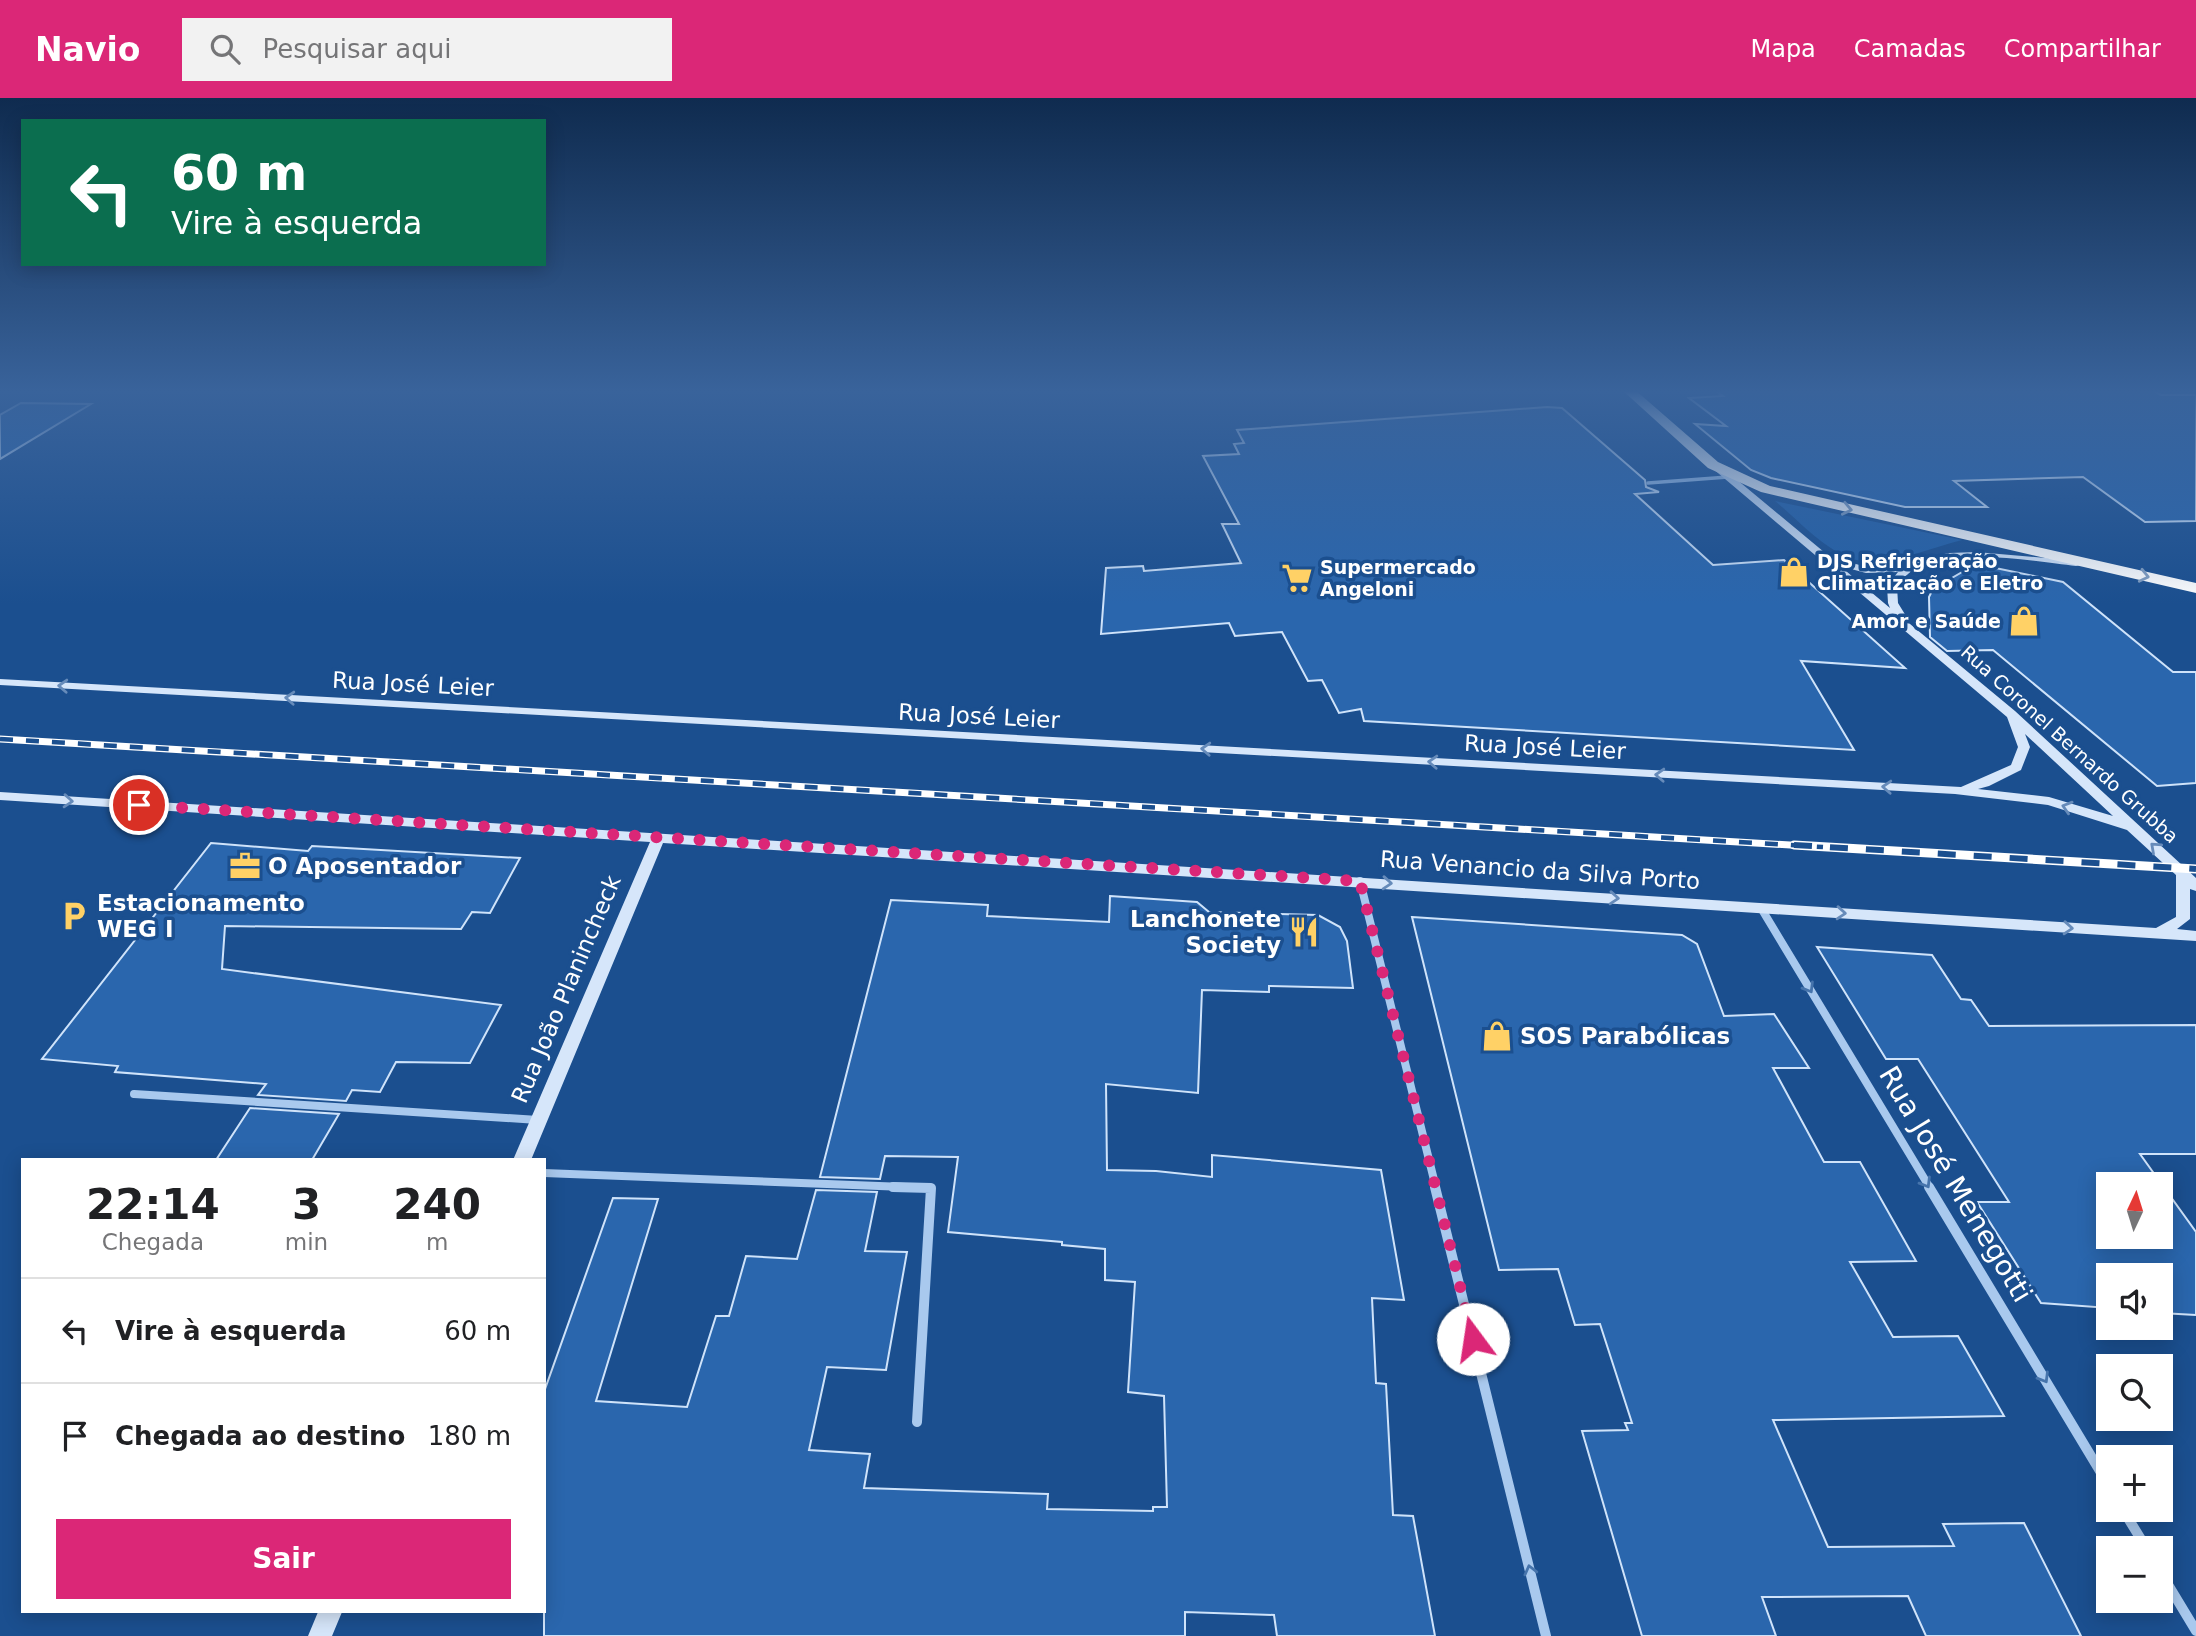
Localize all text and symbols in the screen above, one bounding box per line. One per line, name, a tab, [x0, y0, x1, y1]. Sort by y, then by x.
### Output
search box	[182, 18, 672, 81]
text: Navio	[35, 30, 140, 69]
icon: search	[206, 30, 244, 68]
text: Pesquisar aqui	[262, 34, 451, 64]
text: Mapa	[1750, 35, 1816, 63]
text: Camadas	[1854, 35, 1966, 63]
text: Compartilhar	[2004, 35, 2161, 63]
text: 60 m	[171, 145, 307, 202]
icon: left	[56, 147, 147, 238]
text: Vire à esquerda	[171, 204, 422, 242]
one-way arrow	[1841, 501, 1853, 516]
place label: DJS Refrigeração Climatização e Eletro	[1817, 550, 2043, 594]
shop icon: DJS Refrigeração Climatização e Eletro	[1777, 555, 1811, 589]
place label: Supermercado Angeloni	[1320, 556, 1476, 600]
supermarket icon: Supermercado Angeloni	[1280, 561, 1314, 595]
one-way arrow	[2138, 568, 2150, 582]
shop icon: Amor e Saúde	[2007, 604, 2041, 638]
place label: Amor e Saúde	[1851, 610, 2001, 632]
street label: Rua Coronel Bernardo Grubba	[1957, 641, 2183, 847]
street label: Rua José Leier	[332, 667, 495, 701]
one-way arrow	[57, 678, 68, 693]
one-way arrow	[284, 691, 295, 706]
street label: Rua José Leier	[898, 699, 1061, 733]
street label: Rua José Leier	[1464, 730, 1627, 764]
one-way arrow	[1200, 742, 1211, 757]
one-way arrow	[1427, 755, 1438, 770]
one-way arrow	[1654, 768, 1665, 783]
pin	[109, 775, 169, 835]
one-way arrow	[1881, 780, 1892, 795]
icon: arrive	[120, 786, 158, 824]
one-way arrow	[63, 793, 74, 808]
one-way arrow	[2062, 800, 2074, 815]
one-way arrow	[2150, 843, 2163, 855]
street label: Rua Venancio da Silva Porto	[1379, 846, 1701, 894]
office icon: O Aposentador	[228, 849, 262, 883]
place label: O Aposentador	[268, 853, 462, 879]
street label: Rua João Planincheck	[506, 871, 626, 1107]
one-way arrow	[1382, 875, 1393, 890]
place label: Estacionamento WEG I	[97, 890, 305, 942]
one-way arrow	[1609, 890, 1620, 905]
parking icon: Estacionamento WEG I	[57, 899, 91, 933]
place label: Lanchonete Society	[1130, 906, 1281, 958]
one-way arrow	[1836, 906, 1847, 921]
restaurant icon: Lanchonete Society	[1287, 915, 1321, 949]
one-way arrow	[2063, 920, 2074, 935]
one-way arrow	[1801, 980, 1814, 993]
shop icon: SOS Parabólicas	[1480, 1019, 1514, 1053]
place label: SOS Parabólicas	[1520, 1023, 1730, 1049]
street label: Rua José Menegotti	[1872, 1060, 2039, 1308]
north arrow	[2096, 1172, 2174, 1250]
map controls	[2096, 1172, 2173, 1613]
one-way arrow	[1918, 1175, 1931, 1188]
text: 22:14	[86, 1180, 220, 1229]
text: 3	[292, 1180, 321, 1229]
text: 240	[393, 1180, 481, 1229]
text: Chegada	[102, 1229, 204, 1255]
text: min	[285, 1229, 328, 1255]
text: m	[426, 1229, 448, 1255]
button: sound	[2096, 1263, 2173, 1340]
position arrow	[1436, 1302, 1510, 1376]
icon: left	[56, 1312, 94, 1350]
text: Vire à esquerda	[115, 1316, 347, 1346]
text: 60 m	[444, 1316, 511, 1346]
button: search	[2096, 1354, 2173, 1431]
one-way arrow	[2035, 1370, 2048, 1383]
icon: arrive	[56, 1417, 94, 1455]
text: Chegada ao destino	[115, 1421, 405, 1451]
text: 180 m	[428, 1421, 511, 1451]
button: +	[2096, 1445, 2173, 1522]
button: Sair	[56, 1519, 511, 1599]
button: −	[2096, 1536, 2173, 1613]
one-way arrow	[1524, 1564, 1538, 1576]

